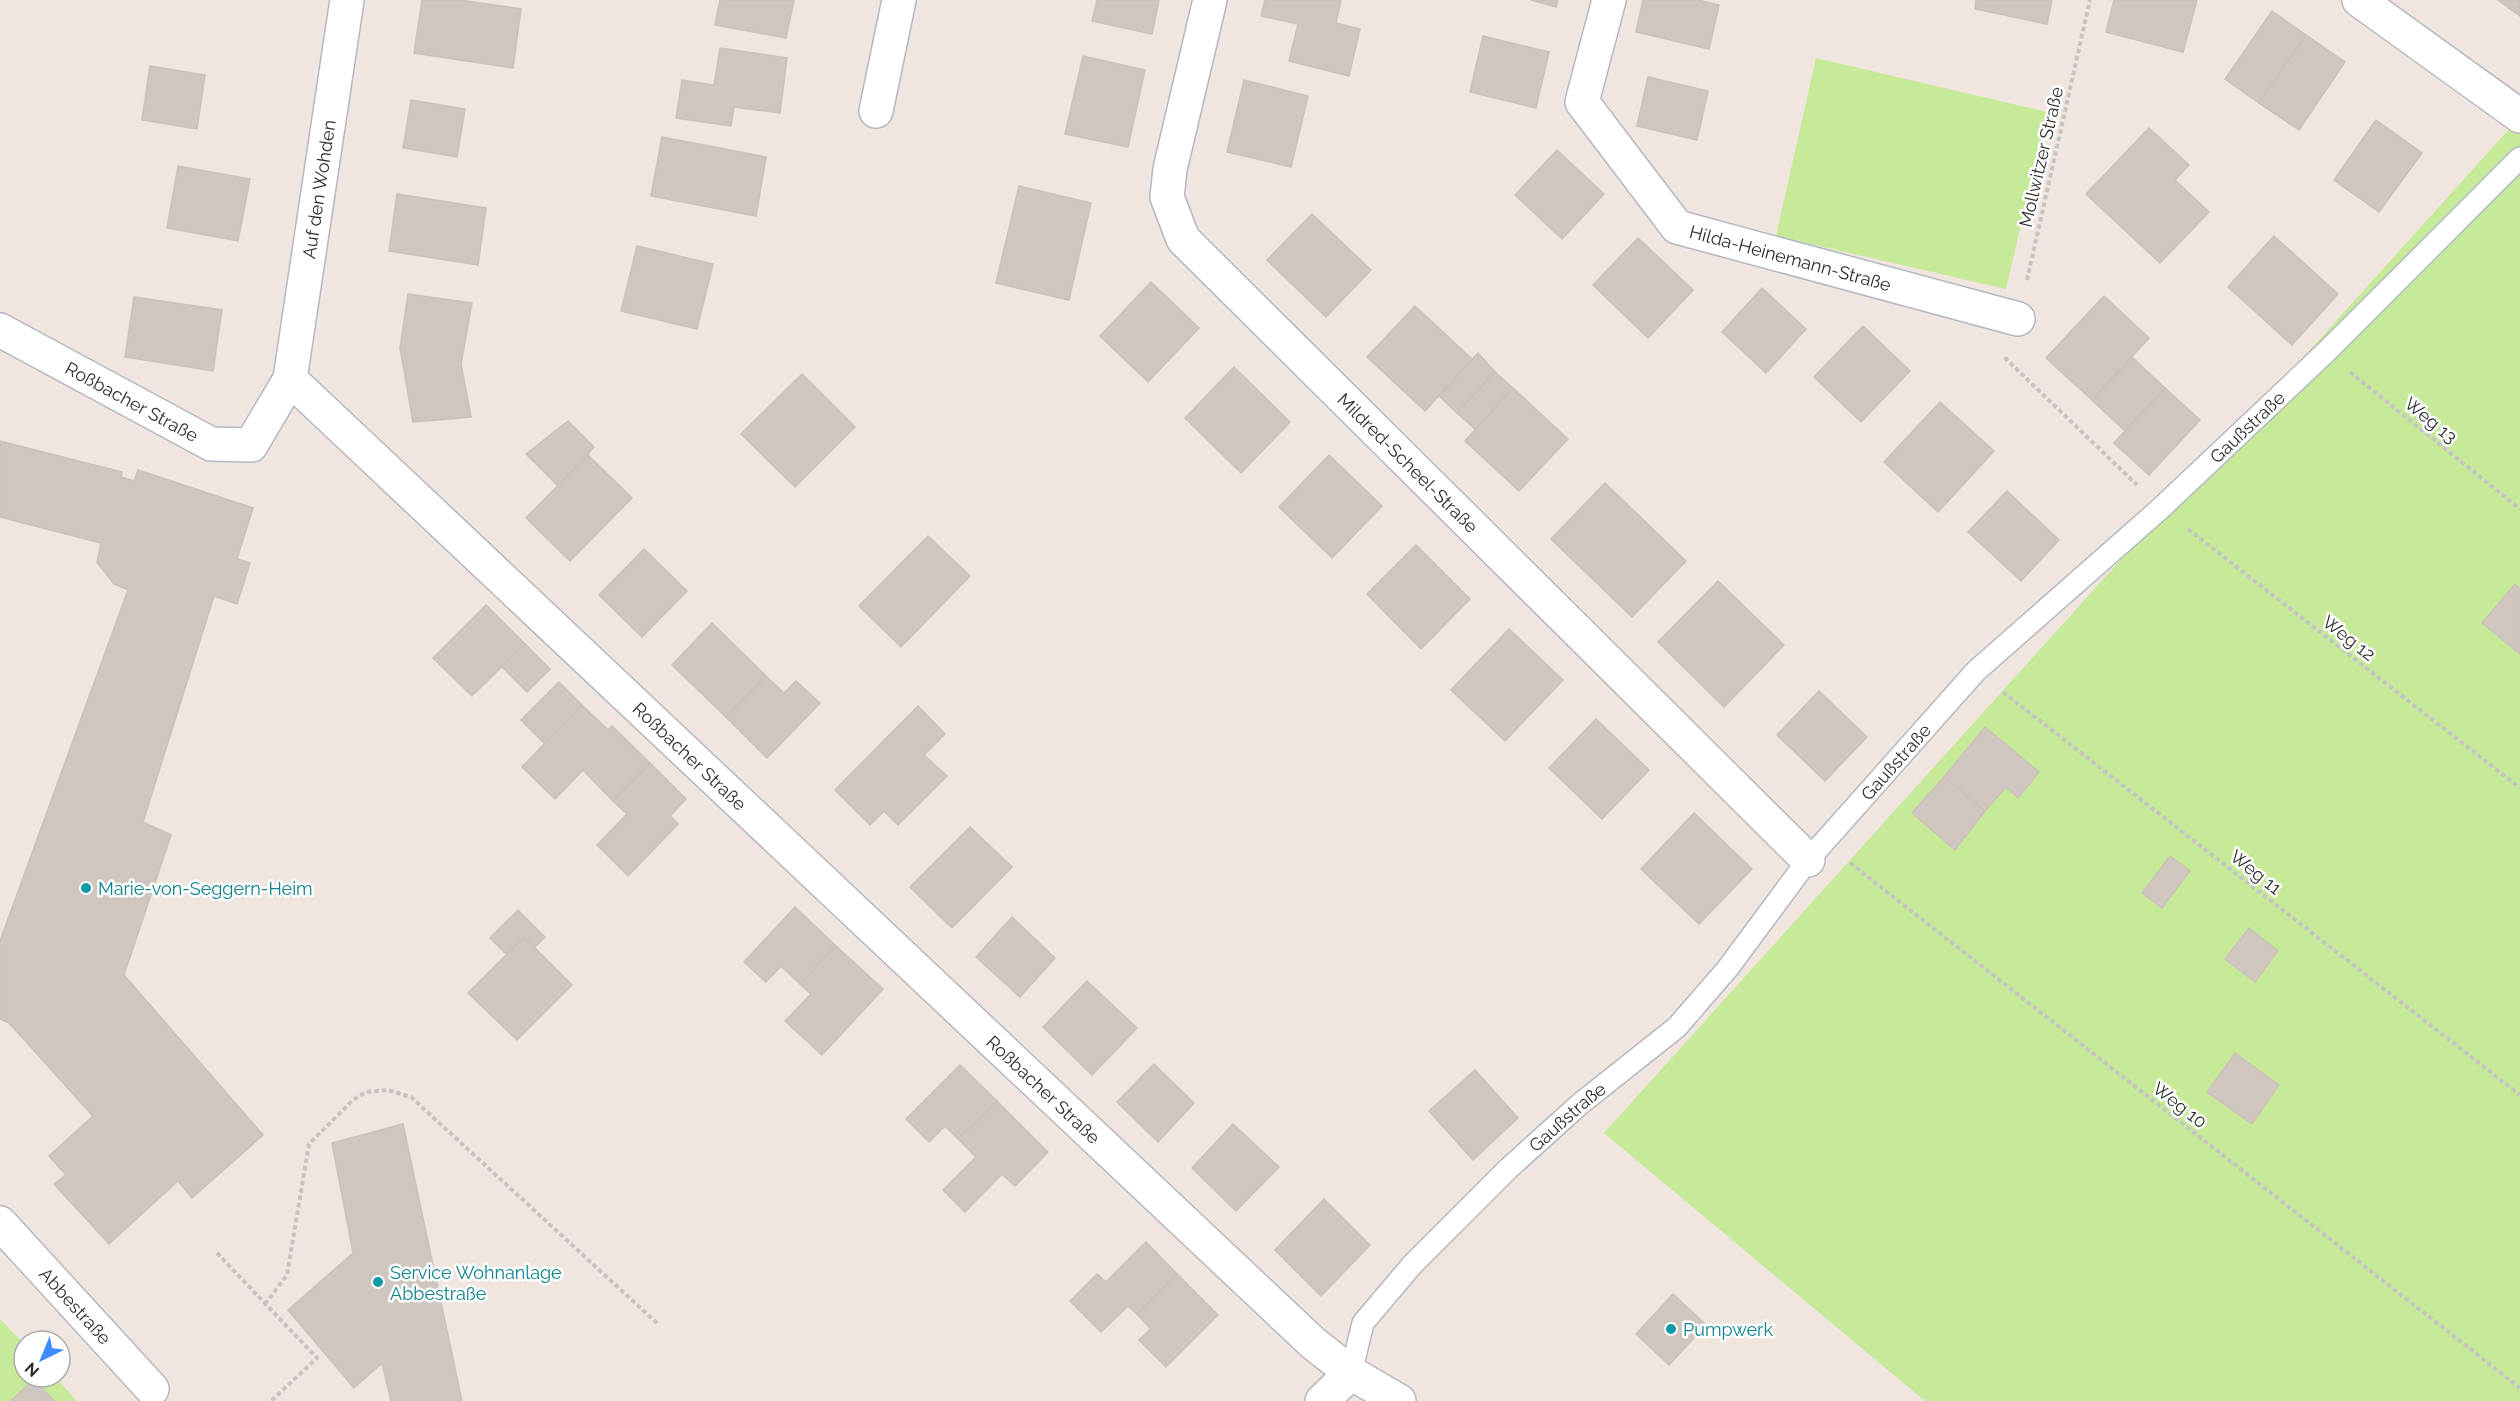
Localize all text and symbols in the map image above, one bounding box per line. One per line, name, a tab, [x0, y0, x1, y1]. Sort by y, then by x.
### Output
street label: Mollwitzer Straße	[2015, 84, 2067, 229]
street label: Auf den Wohden	[298, 118, 339, 260]
street label: Hilda-Heinemann-Straße	[1687, 220, 1894, 295]
street label: Roßbacher Straße	[62, 357, 202, 446]
street label: Gaußstraße	[2205, 386, 2289, 467]
street label: Mildred-Scheel-Straße	[1333, 388, 1483, 537]
street label: Weg 13	[2401, 393, 2461, 447]
street label: Weg 12	[2319, 611, 2379, 665]
street label: Roßbacher Straße	[629, 697, 751, 814]
street label: Gaußstraße	[1856, 719, 1935, 804]
street label: Weg 11	[2226, 845, 2286, 899]
place label: Marie-von-Seggern-Heim	[98, 878, 313, 899]
marker: Marie-von-Seggern-Heim	[79, 881, 93, 895]
street label: Roßbacher Straße	[983, 1031, 1105, 1148]
street label: Gaußstraße	[1524, 1077, 1610, 1156]
street label: Weg 10	[2149, 1077, 2211, 1133]
place label: Service Wohnanlage Abbestraße	[390, 1262, 562, 1304]
street label: Abbestraße	[35, 1263, 116, 1349]
marker: Service Wohnanlage Abbestraße	[371, 1275, 385, 1289]
place label: Pumpwerk	[1683, 1319, 1773, 1340]
marker: Pumpwerk	[1664, 1322, 1678, 1336]
north arrow	[12, 1329, 72, 1389]
text: N	[21, 1358, 43, 1381]

